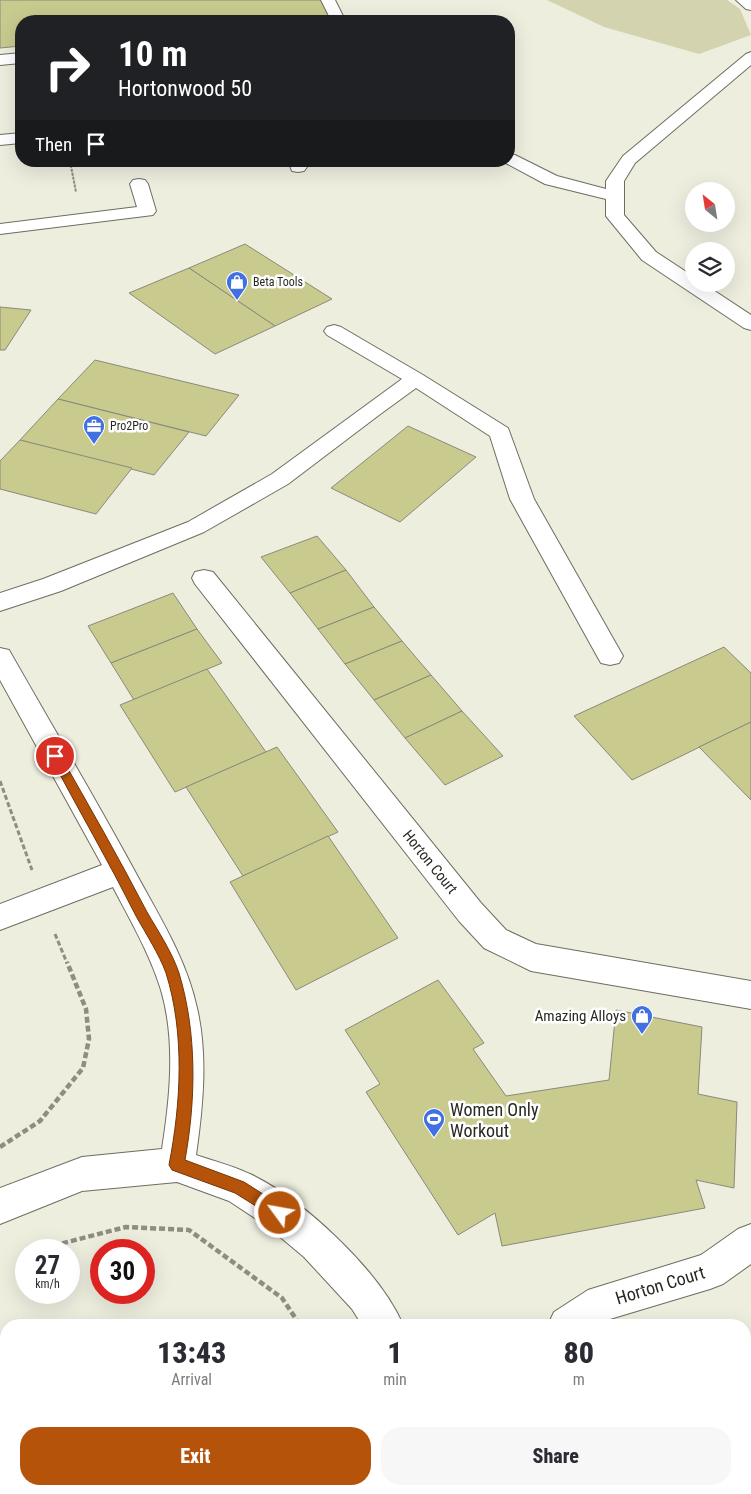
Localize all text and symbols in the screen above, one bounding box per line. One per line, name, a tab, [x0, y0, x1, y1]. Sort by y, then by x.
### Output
text: 10 m	[118, 34, 187, 75]
icon: right	[35, 35, 100, 100]
text: Hortonwood 50	[118, 76, 252, 101]
icon: arrive	[82, 130, 110, 158]
text: Then	[35, 133, 72, 156]
north arrow	[685, 182, 735, 232]
map controls	[685, 182, 735, 292]
button: layers	[685, 242, 735, 292]
shop icon: Beta Tools	[225, 270, 249, 301]
place label: Beta Tools	[253, 275, 303, 289]
office icon: Pro2Pro	[82, 414, 106, 445]
place label: Pro2Pro	[110, 419, 148, 433]
pin	[34, 735, 76, 777]
icon: arrive	[41, 742, 69, 770]
street label: Horton Court	[399, 826, 461, 898]
shop icon: Amazing Alloys	[630, 1004, 654, 1035]
place label: Amazing Alloys	[535, 1007, 626, 1025]
place label: Women Only Workout	[450, 1099, 539, 1141]
sports icon: Women Only Workout	[422, 1107, 446, 1138]
position arrow	[253, 1186, 305, 1238]
speed limit sign: 30	[90, 1239, 155, 1304]
text: 27	[35, 1251, 60, 1280]
street label: Horton Court	[613, 1261, 707, 1309]
text: km/h	[35, 1277, 60, 1291]
text: 13:43	[157, 1335, 226, 1370]
text: 1	[387, 1335, 403, 1370]
text: 80	[564, 1335, 594, 1370]
text: Arrival	[171, 1370, 212, 1389]
text: min	[383, 1370, 407, 1389]
text: m	[573, 1370, 585, 1389]
button: Exit	[20, 1427, 371, 1485]
button: Share	[381, 1427, 731, 1485]

